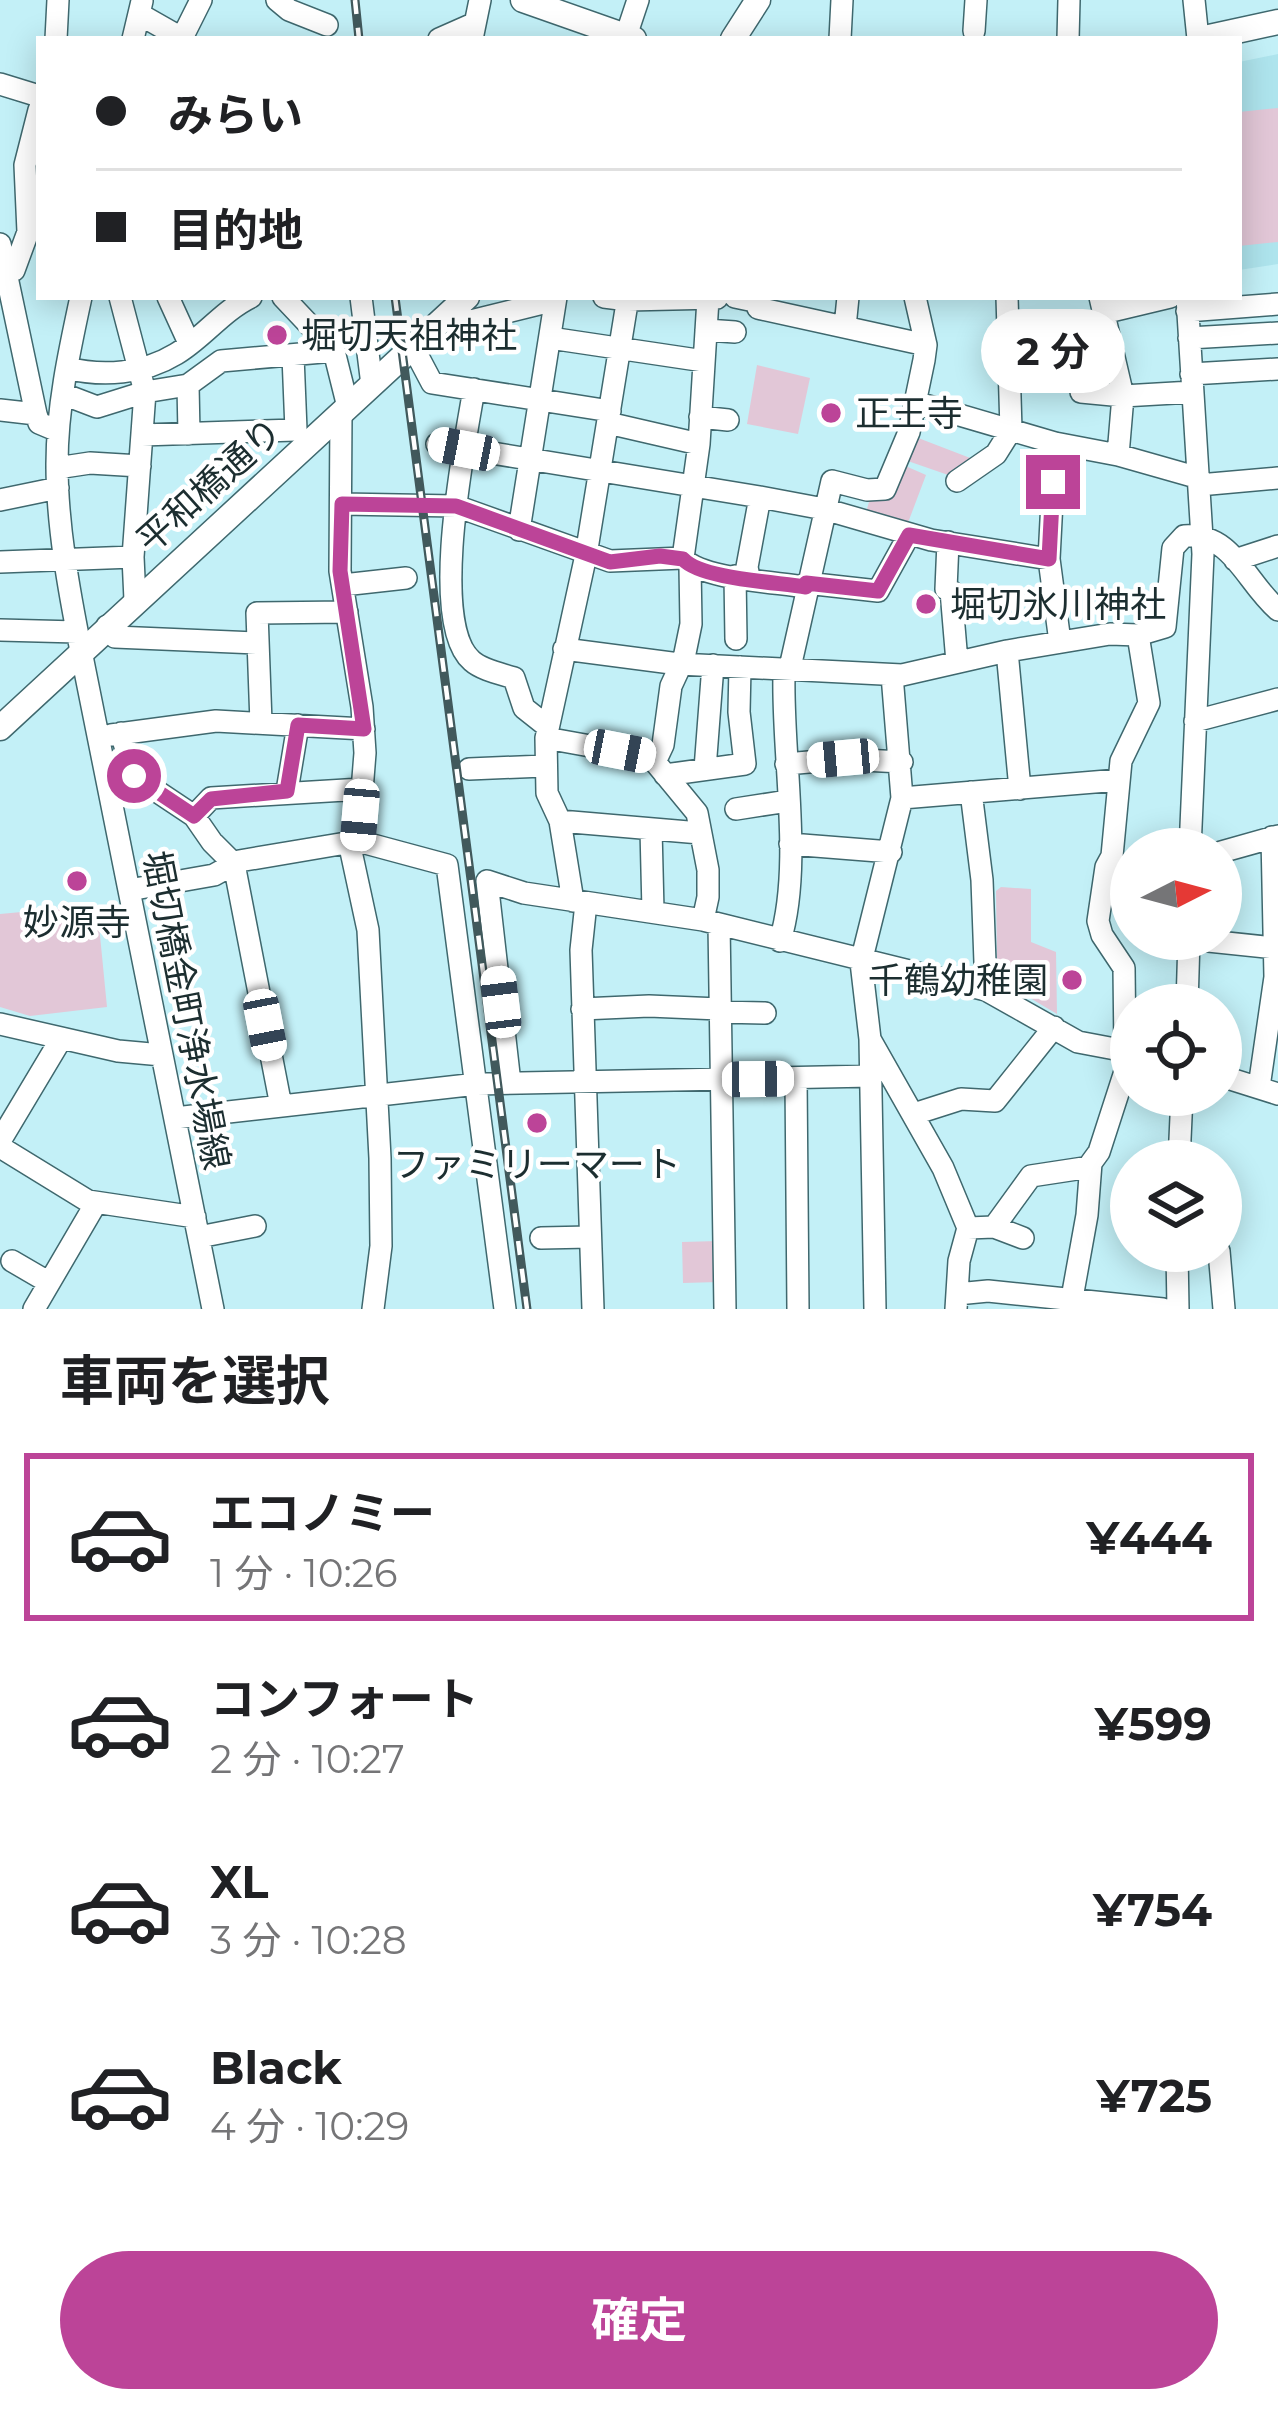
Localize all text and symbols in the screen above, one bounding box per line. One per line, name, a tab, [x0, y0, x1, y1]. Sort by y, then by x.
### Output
text: みらい	[168, 87, 303, 142]
text: 目的地	[168, 202, 303, 257]
callout: 2 分	[981, 308, 1125, 392]
place label: 堀切天祖神社	[301, 313, 517, 357]
marker: 堀切天祖神社	[264, 322, 290, 348]
text: 2 分	[1016, 327, 1090, 375]
place label: 正王寺	[855, 391, 963, 435]
marker: 正王寺	[818, 400, 844, 426]
street label: 平和橋通り	[127, 408, 291, 562]
car	[425, 424, 503, 474]
route end	[1026, 455, 1080, 509]
place label: 堀切氷川神社	[950, 582, 1166, 626]
marker: 堀切氷川神社	[913, 591, 939, 617]
car	[581, 726, 659, 776]
car	[806, 737, 880, 779]
route start	[107, 749, 161, 803]
car	[339, 778, 381, 852]
north arrow	[1110, 828, 1242, 960]
map controls	[1110, 828, 1242, 1272]
street label: 堀切橋金町浄水場線	[134, 847, 240, 1173]
marker: 妙源寺	[64, 868, 90, 894]
place label: 妙源寺	[23, 900, 131, 944]
place label: 千鶴幼稚園	[868, 958, 1048, 1002]
car	[479, 964, 523, 1040]
marker: 千鶴幼稚園	[1059, 967, 1085, 993]
button: locate	[1110, 984, 1242, 1116]
car	[240, 986, 290, 1064]
car	[722, 1060, 794, 1098]
marker: ファミリーマート	[524, 1110, 550, 1136]
button: layers	[1110, 1140, 1242, 1272]
place label: ファミリーマート	[393, 1142, 681, 1186]
text: 車両を選択	[60, 1348, 330, 1414]
icon: car	[66, 1483, 174, 1591]
text: エコノミー	[210, 1485, 435, 1540]
text: ¥444	[1086, 1510, 1212, 1565]
text: 1 分 · 10:26	[210, 1549, 398, 1597]
icon: car	[66, 1669, 174, 1777]
text: コンフォート	[210, 1671, 479, 1726]
text: ¥599	[1095, 1696, 1212, 1751]
text: 2 分 · 10:27	[210, 1735, 405, 1783]
text: XL	[210, 1854, 268, 1909]
icon: car	[66, 1855, 174, 1963]
text: ¥754	[1093, 1882, 1212, 1937]
text: 3 分 · 10:28	[210, 1916, 407, 1964]
text: Black	[210, 2040, 342, 2095]
icon: car	[66, 2041, 174, 2149]
text: ¥725	[1097, 2068, 1212, 2123]
text: 4 分 · 10:29	[210, 2102, 409, 2150]
button: 確定	[60, 2251, 1218, 2389]

